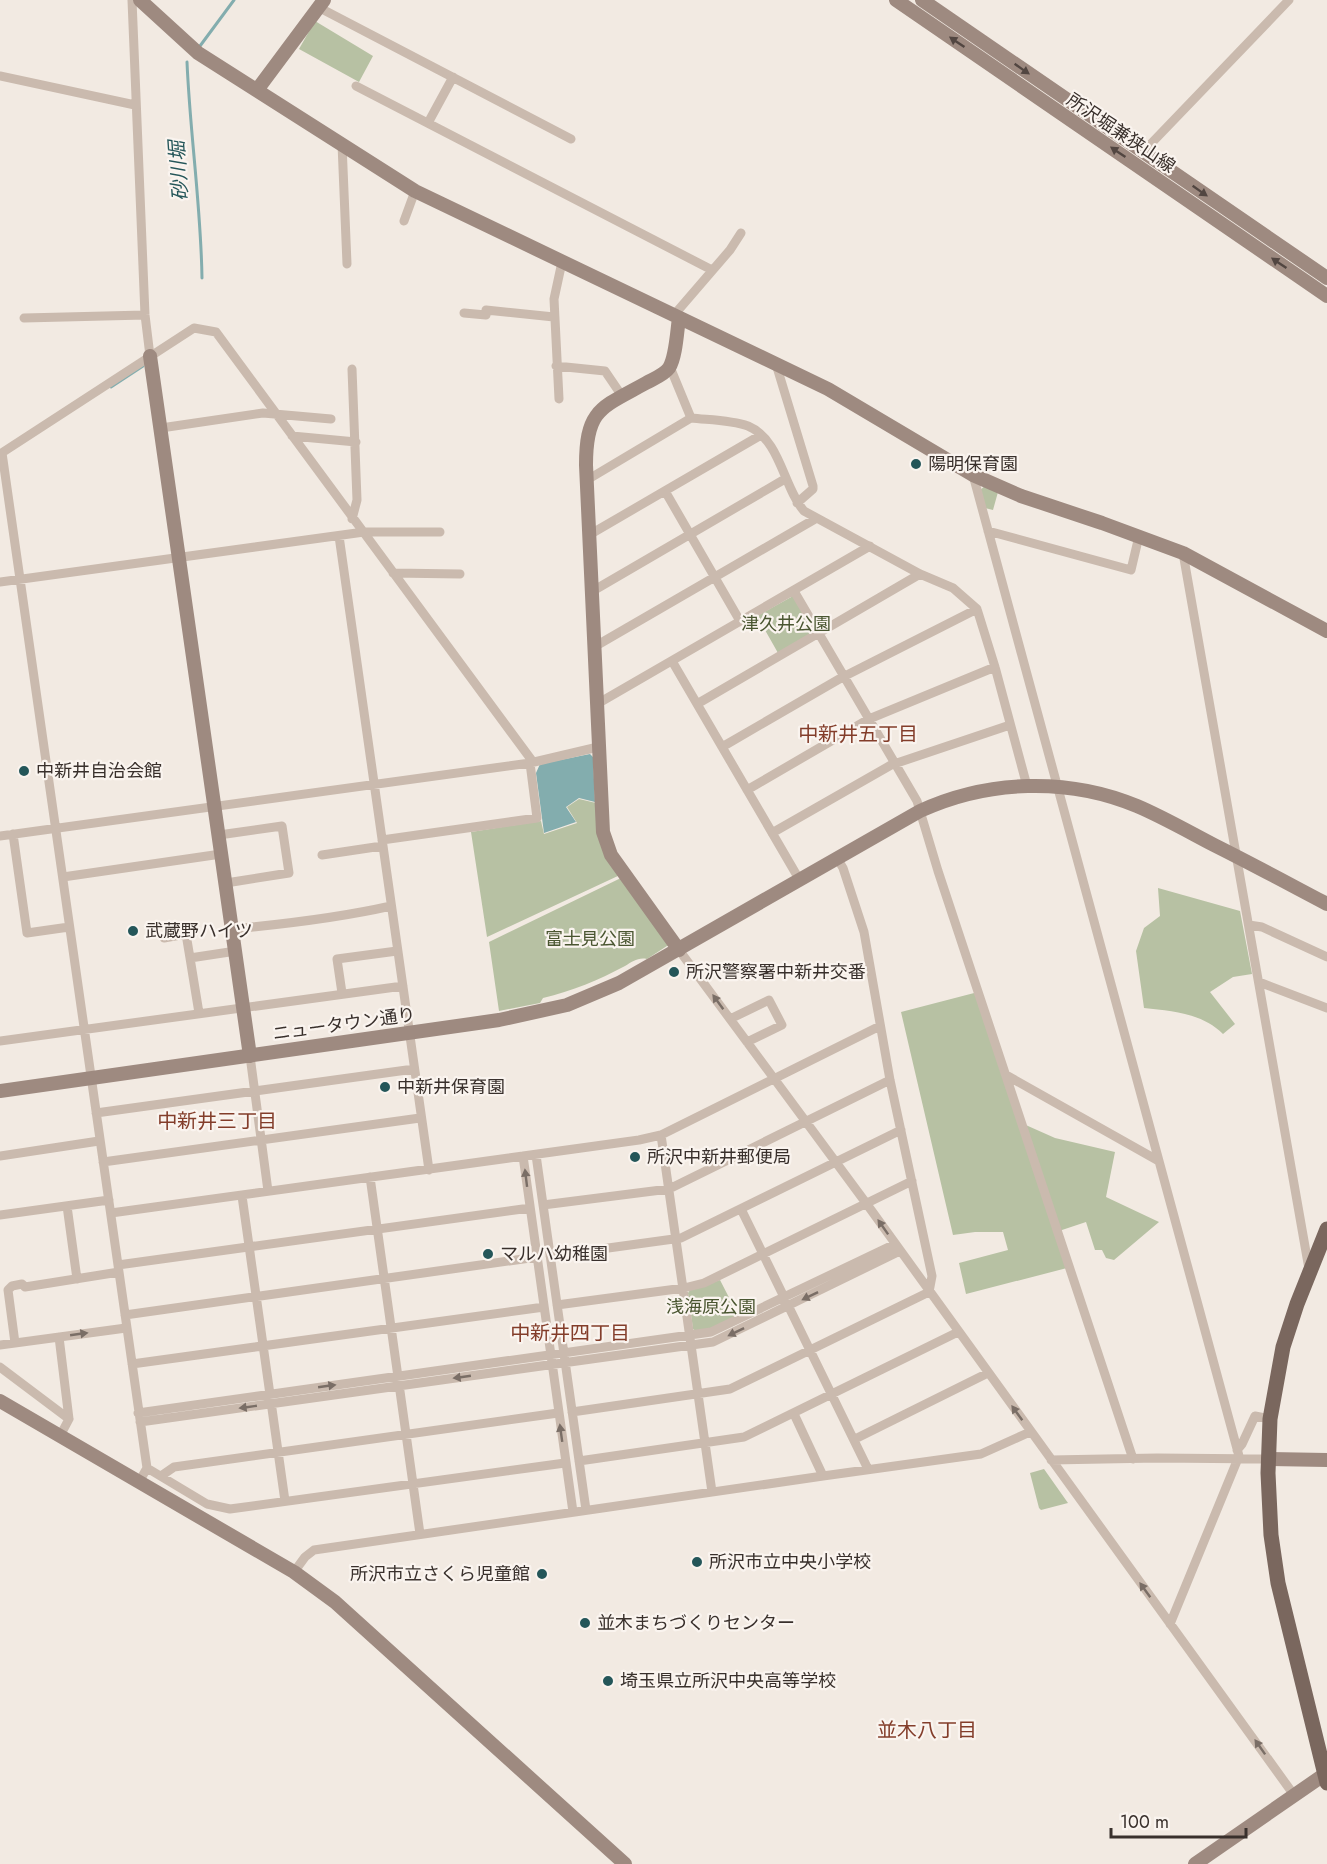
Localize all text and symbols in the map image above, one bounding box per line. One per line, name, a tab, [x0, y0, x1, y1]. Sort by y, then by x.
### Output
one-way arrow	[949, 37, 965, 48]
one-way arrow	[1014, 63, 1030, 75]
street label: 所沢堀兼狭山線	[1062, 87, 1180, 179]
water label: 砂川堀	[162, 137, 196, 202]
one-way arrow	[1110, 147, 1126, 158]
one-way arrow	[1192, 185, 1208, 197]
one-way arrow	[1271, 257, 1287, 269]
place label: 陽明保育園	[928, 451, 1018, 477]
marker: 陽明保育園	[909, 457, 923, 471]
park label: 津久井公園	[741, 611, 831, 637]
district label: 中新井五丁目	[798, 720, 918, 749]
place label: 中新井自治会館	[36, 758, 162, 784]
marker: 中新井自治会館	[17, 764, 31, 778]
place label: 武蔵野ハイツ	[145, 918, 253, 944]
marker: 武蔵野ハイツ	[126, 924, 140, 938]
park label: 富士見公園	[545, 926, 635, 952]
place label: 所沢警察署中新井交番	[686, 959, 866, 985]
marker: 所沢警察署中新井交番	[667, 965, 681, 979]
one-way arrow	[712, 995, 724, 1011]
street label: ニュータウン通り	[271, 1001, 417, 1047]
place label: 中新井保育園	[397, 1074, 505, 1100]
marker: 中新井保育園	[378, 1080, 392, 1094]
district label: 中新井三丁目	[157, 1107, 277, 1136]
place label: 所沢中新井郵便局	[647, 1144, 791, 1170]
marker: 所沢中新井郵便局	[628, 1150, 642, 1164]
one-way arrow	[521, 1168, 531, 1187]
one-way arrow	[877, 1220, 889, 1236]
place label: マルハ幼稚園	[500, 1241, 608, 1267]
marker: マルハ幼稚園	[481, 1247, 495, 1261]
one-way arrow	[801, 1290, 819, 1300]
park label: 浅海原公園	[666, 1294, 756, 1320]
district label: 中新井四丁目	[510, 1319, 630, 1348]
one-way arrow	[727, 1326, 745, 1336]
one-way arrow	[69, 1330, 88, 1339]
one-way arrow	[452, 1373, 471, 1382]
one-way arrow	[318, 1382, 337, 1391]
one-way arrow	[238, 1402, 257, 1411]
one-way arrow	[1011, 1405, 1023, 1421]
one-way arrow	[557, 1424, 566, 1443]
place label: 所沢市立中央小学校	[709, 1549, 871, 1575]
marker: 所沢市立中央小学校	[690, 1555, 704, 1569]
place label: 所沢市立さくら児童館	[350, 1561, 530, 1587]
marker: 所沢市立さくら児童館	[535, 1567, 549, 1581]
one-way arrow	[1140, 1582, 1152, 1597]
place label: 並木まちづくりセンター	[597, 1610, 795, 1636]
marker: 並木まちづくりセンター	[578, 1616, 592, 1630]
place label: 埼玉県立所沢中央高等学校	[620, 1668, 836, 1694]
marker: 埼玉県立所沢中央高等学校	[601, 1674, 615, 1688]
district label: 並木八丁目	[877, 1716, 977, 1745]
one-way arrow	[1254, 1740, 1266, 1756]
scale bar	[1111, 1801, 1246, 1839]
text: 100 m	[1120, 1809, 1169, 1835]

